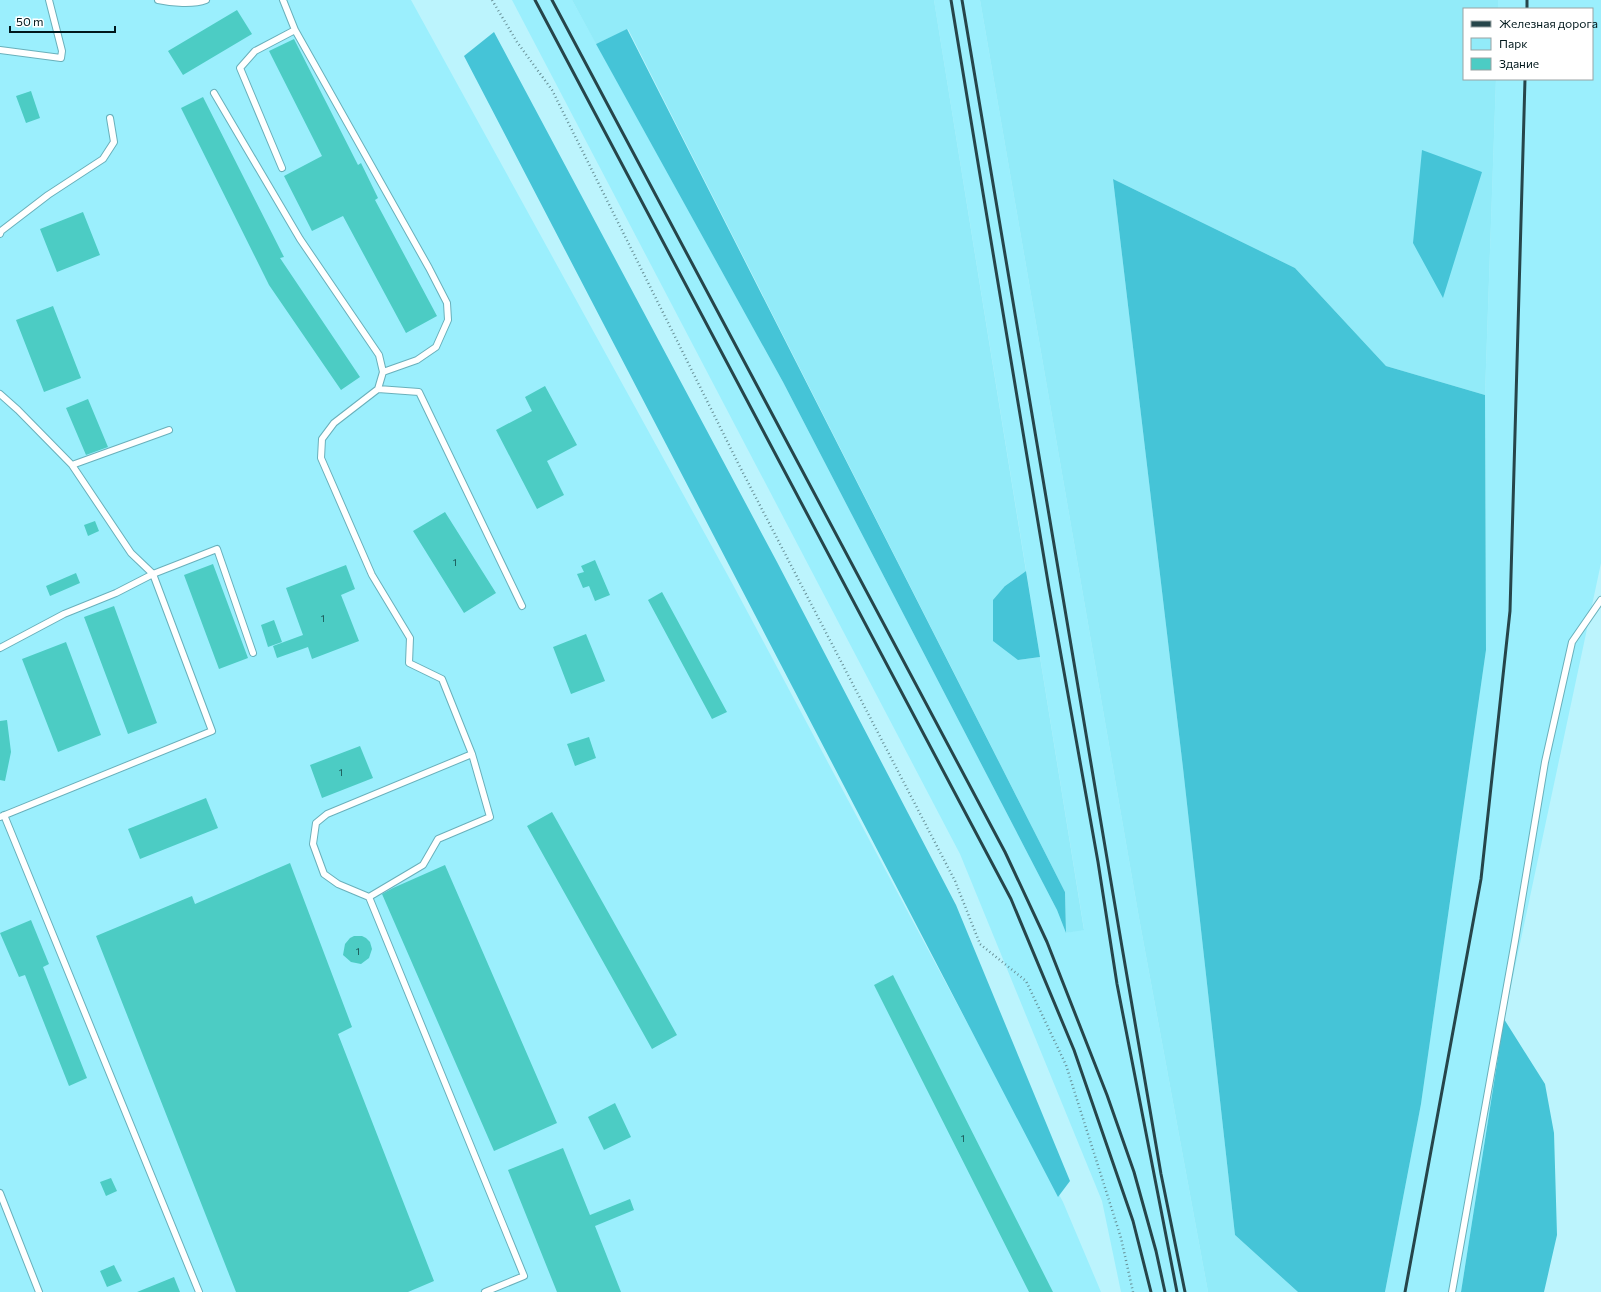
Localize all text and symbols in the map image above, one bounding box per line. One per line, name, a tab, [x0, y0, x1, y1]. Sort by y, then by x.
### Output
scale bar	[10, 8, 115, 34]
legend	[1463, 8, 1593, 80]
text: 50 m	[16, 14, 44, 28]
text: Железная дорога	[1499, 16, 1598, 30]
text: Парк	[1499, 36, 1528, 50]
text: Здание	[1499, 56, 1539, 70]
house number: 1	[453, 557, 457, 568]
house number: 1	[321, 613, 325, 624]
house number: 1	[339, 767, 343, 778]
house number: 1	[356, 946, 360, 957]
house number: 1	[961, 1133, 965, 1144]

